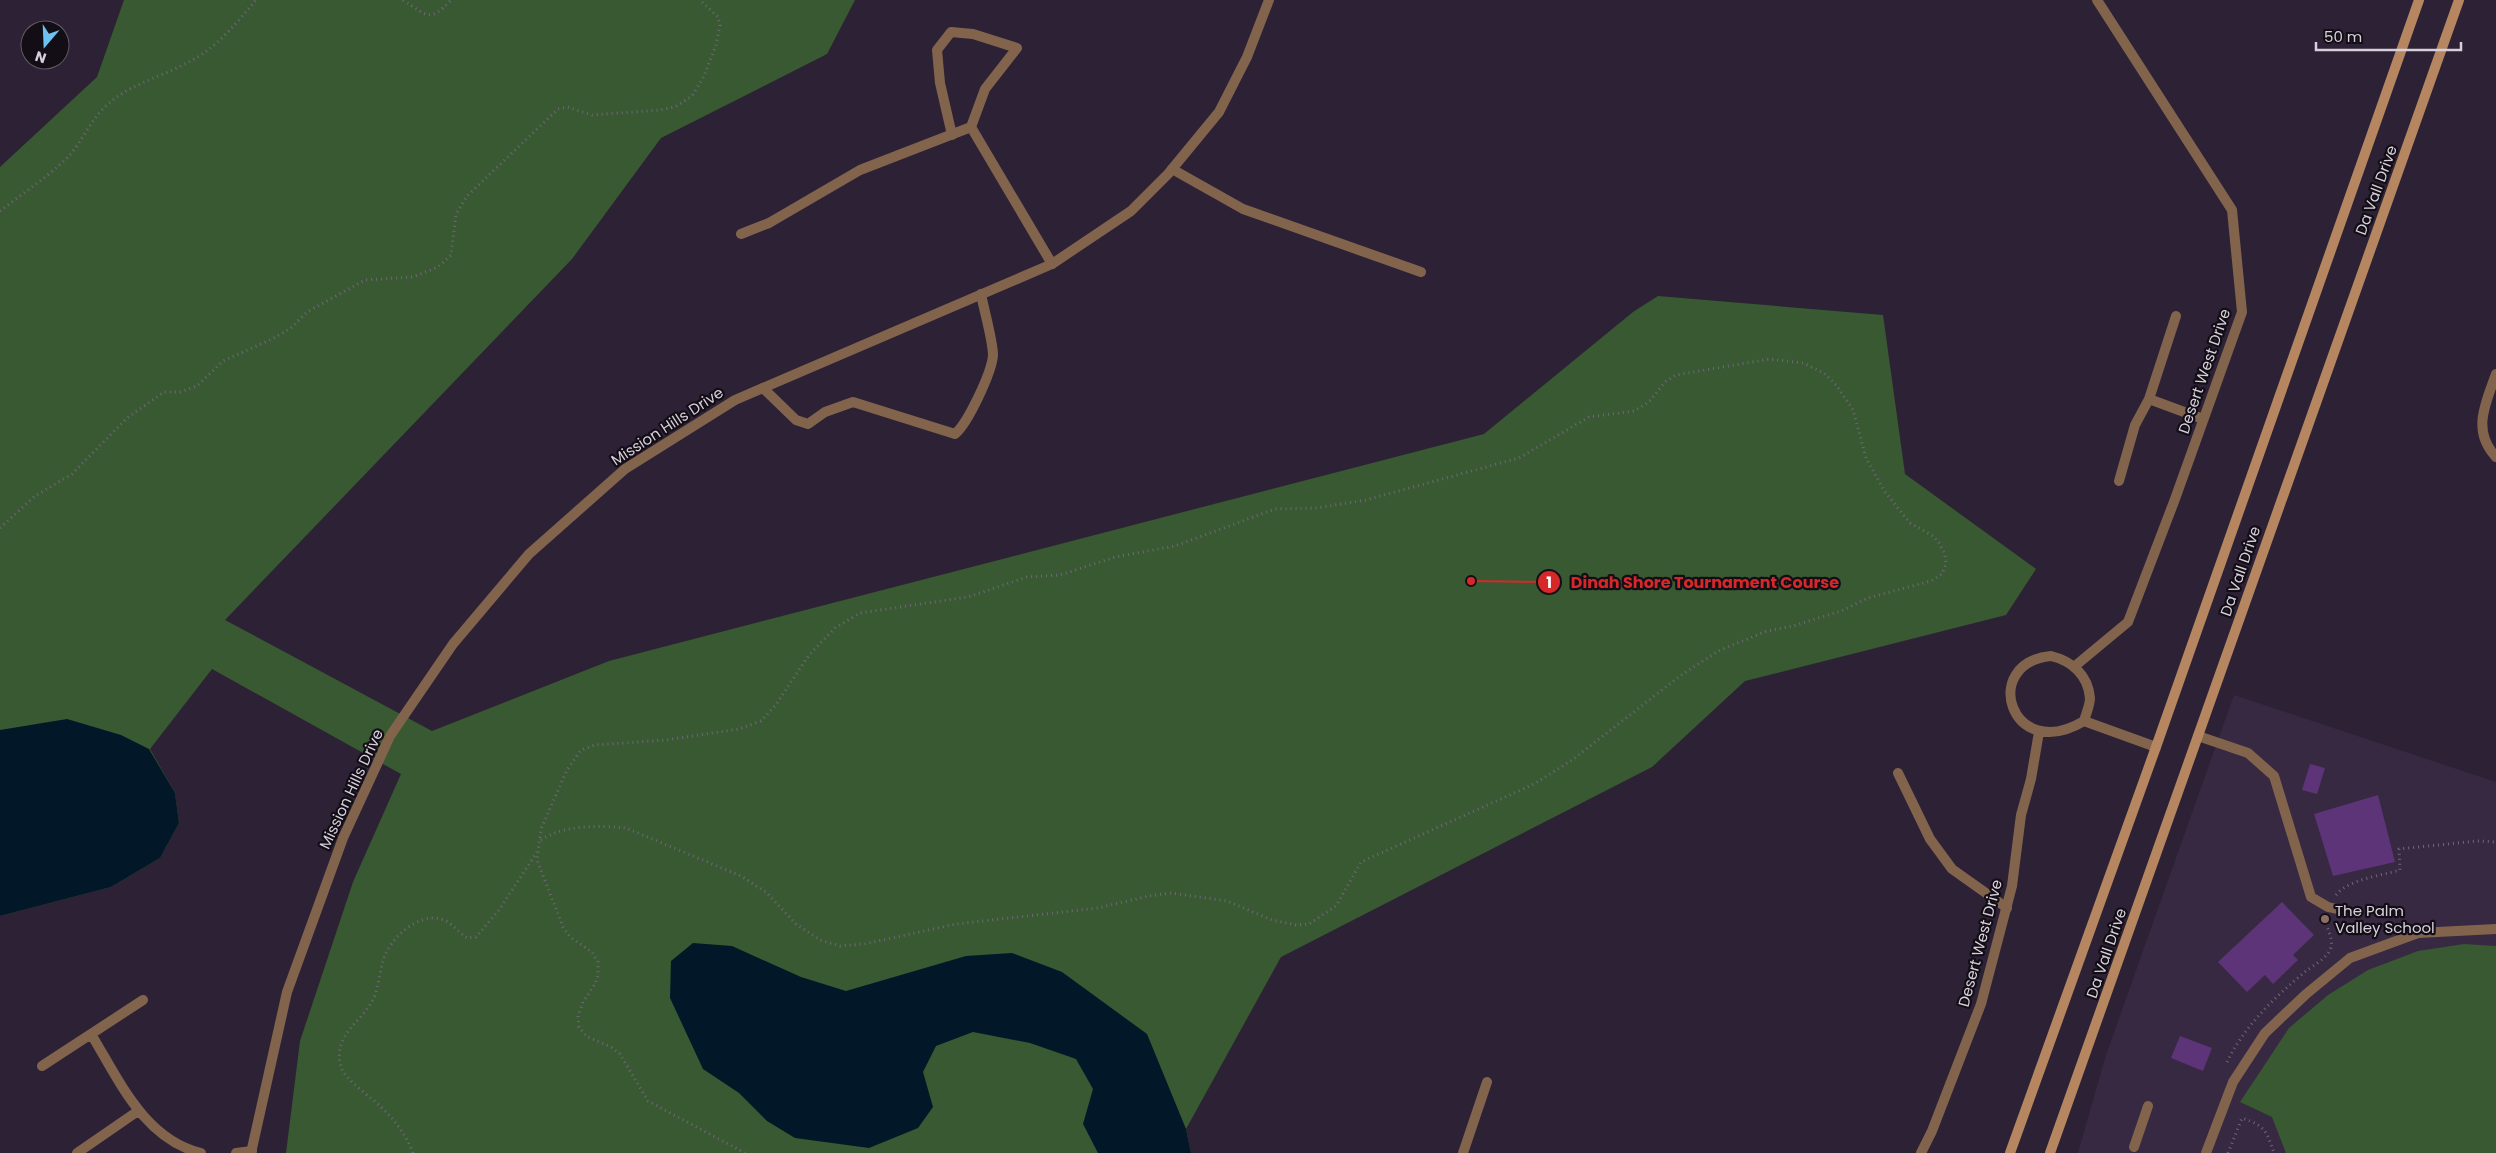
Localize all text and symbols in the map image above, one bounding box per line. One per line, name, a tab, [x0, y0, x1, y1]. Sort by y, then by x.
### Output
north arrow	[20, 20, 70, 70]
scale bar	[2316, 20, 2461, 52]
text: 50 m	[2324, 26, 2362, 47]
text: N	[33, 46, 49, 68]
street label: Da Vall Drive	[2350, 142, 2402, 238]
street label: Desert West Drive	[2173, 306, 2235, 436]
street label: Mission Hills Drive	[607, 382, 727, 470]
street label: Da Vall Drive	[2215, 523, 2265, 619]
callout: Dinah Shore Tournament Course	[1536, 567, 1849, 598]
text: Dinah Shore Tournament Course	[1571, 571, 1839, 594]
text: 1	[1546, 572, 1552, 593]
street label: Mission Hills Drive	[314, 726, 388, 852]
street label: Desert West Drive	[1953, 877, 2007, 1009]
place label: The Palm Valley School	[2335, 900, 2435, 938]
street label: Da Vall Drive	[2081, 905, 2131, 1001]
marker: The Palm Valley School	[2319, 913, 2331, 925]

